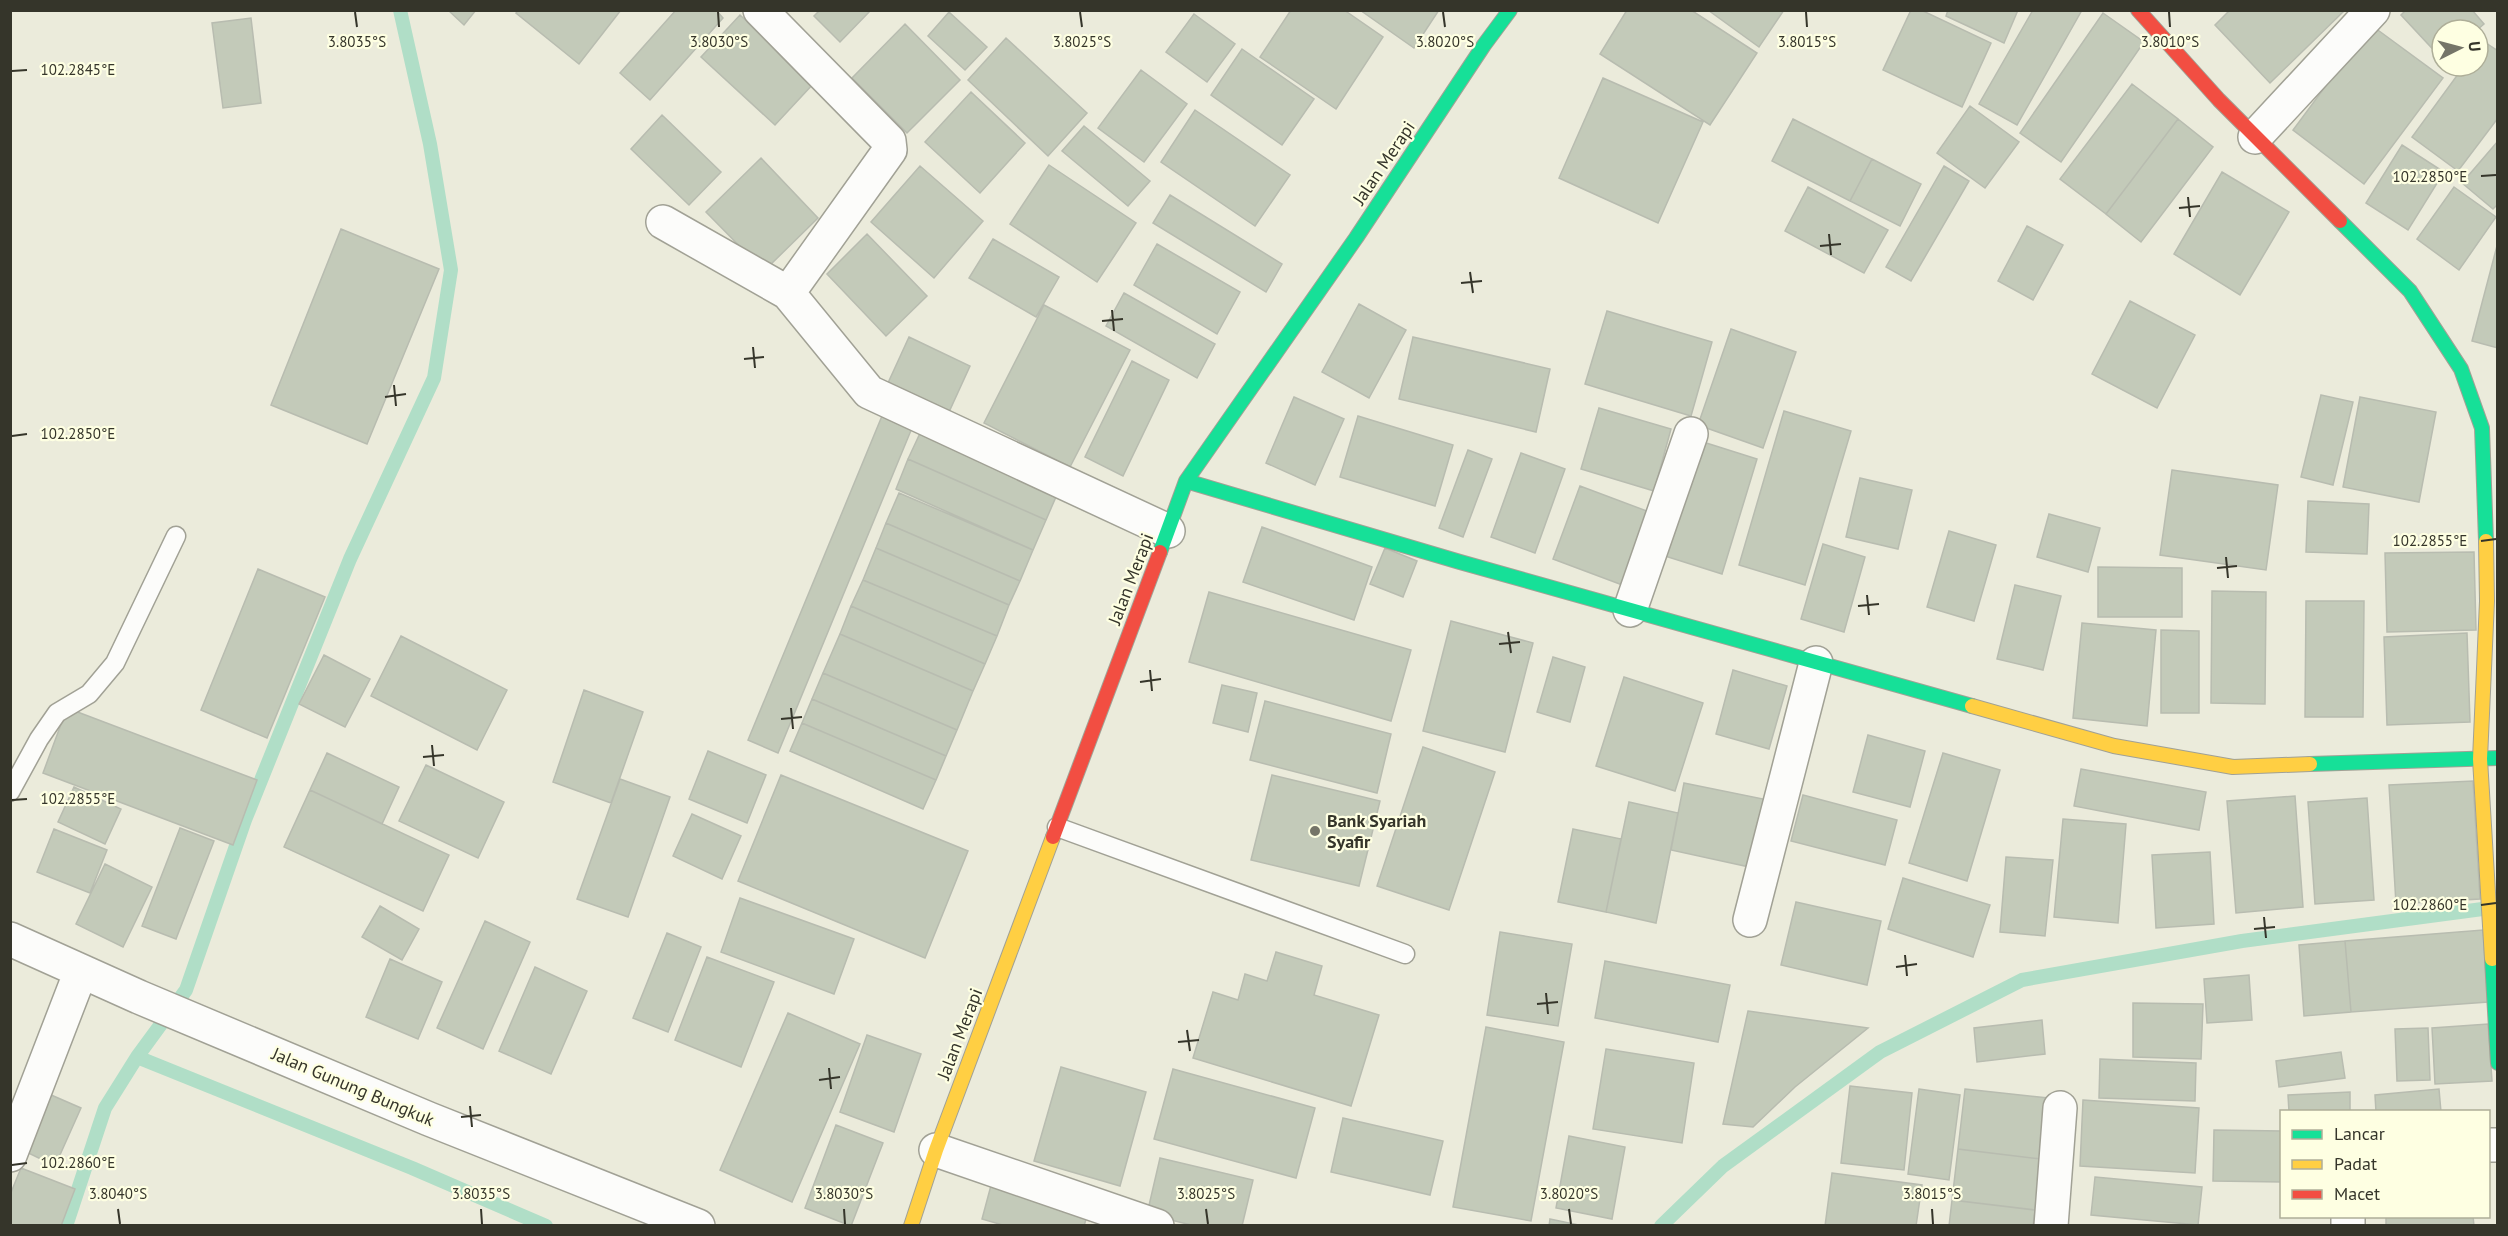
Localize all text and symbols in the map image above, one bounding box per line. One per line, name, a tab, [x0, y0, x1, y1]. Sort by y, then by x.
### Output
north arrow	[2430, 18, 2490, 78]
text: 3.8035°S	[328, 32, 386, 51]
text: 3.8030°S	[690, 32, 748, 51]
text: 3.8025°S	[1053, 32, 1111, 51]
text: 3.8020°S	[1416, 32, 1474, 51]
text: 3.8015°S	[1778, 32, 1836, 51]
text: 3.8010°S	[2141, 32, 2199, 51]
text: U	[2464, 40, 2485, 52]
text: 102.2845°E	[41, 60, 115, 79]
street label: Jalan Merapi	[1347, 116, 1420, 210]
text: 102.2850°E	[2393, 167, 2467, 186]
text: 102.2850°E	[41, 424, 115, 443]
street label: Jalan Merapi	[1102, 530, 1158, 629]
text: 102.2855°E	[2393, 531, 2467, 550]
text: 102.2855°E	[41, 789, 115, 808]
place label: Bank Syariah Syafir	[1327, 809, 1426, 853]
marker: Bank Syariah Syafir	[1308, 824, 1322, 838]
text: 102.2860°E	[2393, 895, 2467, 914]
street label: Jalan Merapi	[931, 985, 987, 1084]
street label: Jalan Gunung Bungkuk	[268, 1042, 438, 1131]
legend	[2280, 1110, 2490, 1218]
text: Lancar	[2334, 1122, 2385, 1145]
text: Padat	[2334, 1152, 2377, 1175]
text: 102.2860°E	[41, 1153, 115, 1172]
text: Macet	[2334, 1182, 2380, 1205]
text: 3.8040°S	[89, 1184, 147, 1203]
text: 3.8035°S	[452, 1184, 510, 1203]
text: 3.8030°S	[815, 1184, 873, 1203]
text: 3.8025°S	[1177, 1184, 1235, 1203]
text: 3.8020°S	[1540, 1184, 1598, 1203]
text: 3.8015°S	[1903, 1184, 1961, 1203]

